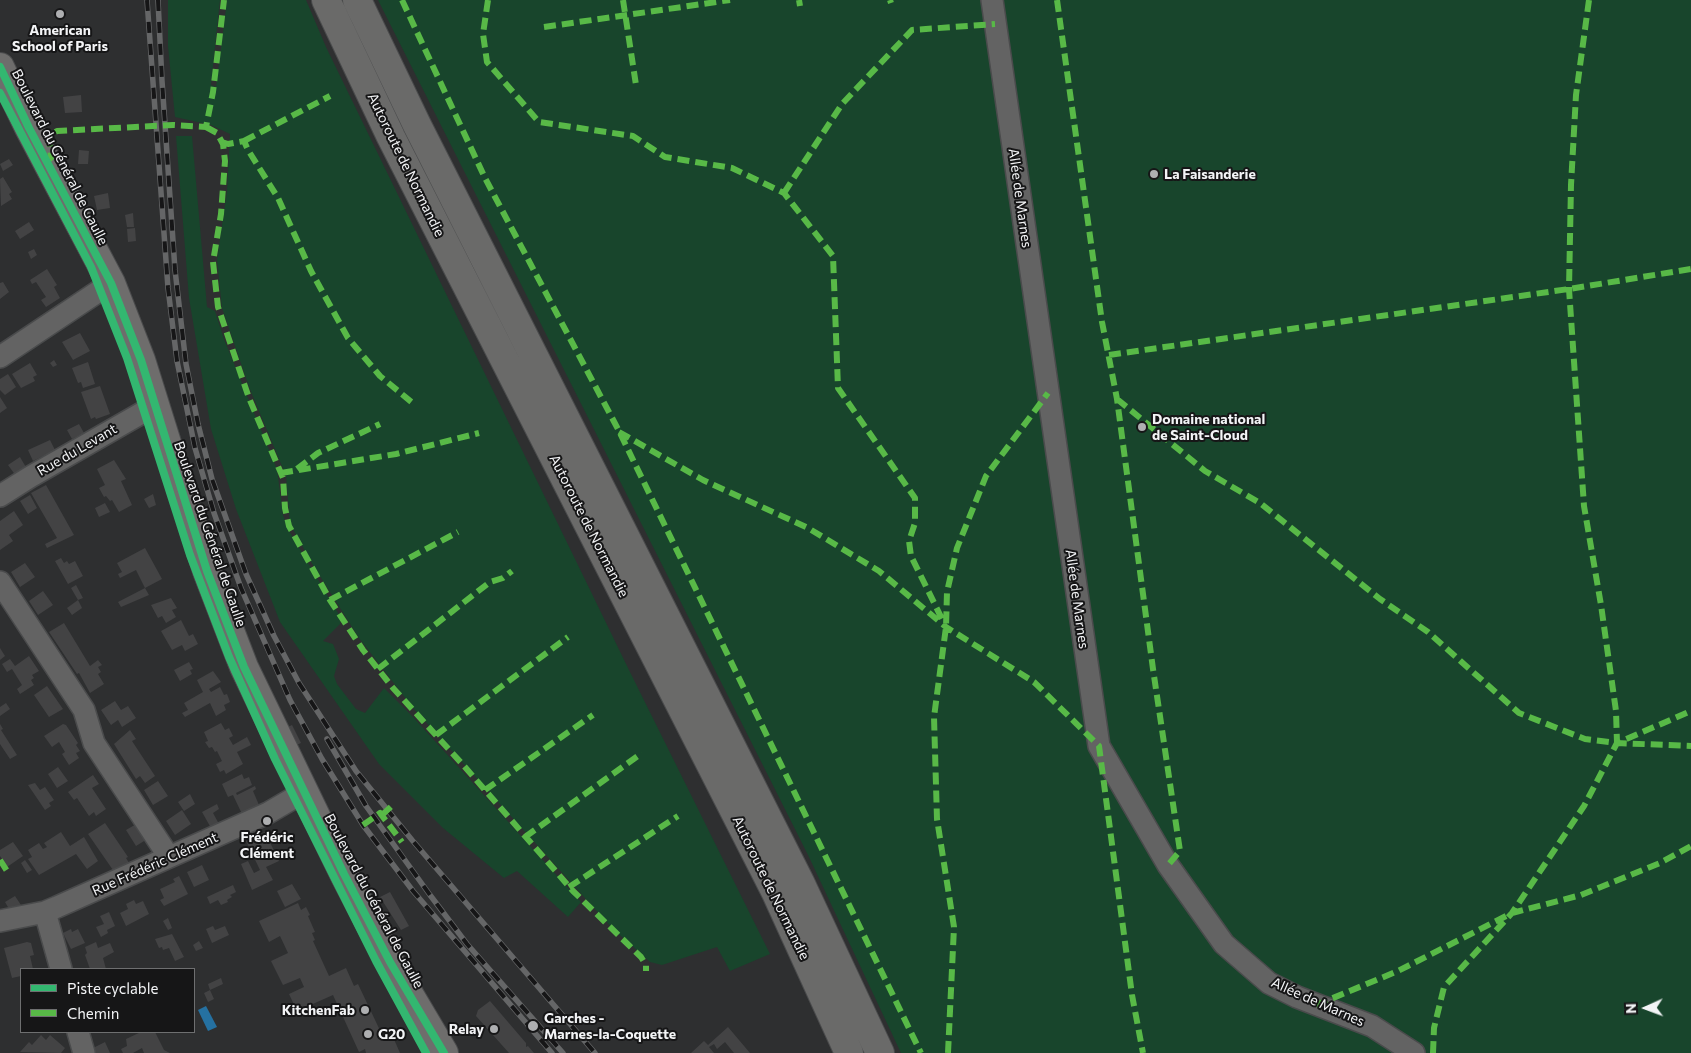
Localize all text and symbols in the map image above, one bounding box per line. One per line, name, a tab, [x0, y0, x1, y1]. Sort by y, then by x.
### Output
marker: American School of Paris	[54, 8, 66, 20]
place label: American School of Paris	[12, 22, 108, 54]
street label: Boulevard du Général de Gaulle	[8, 66, 112, 248]
street label: Autoroute de Normandie	[364, 90, 448, 240]
street label: Allée de Marnes	[1005, 147, 1035, 249]
place label: La Faisanderie	[1164, 166, 1256, 182]
marker: La Faisanderie	[1148, 168, 1160, 180]
place label: Domaine national de Saint-Cloud	[1152, 411, 1265, 444]
street label: Rue du Levant	[34, 420, 120, 480]
marker: Domaine national de Saint-Cloud	[1136, 421, 1148, 433]
street label: Boulevard du Général de Gaulle	[170, 439, 250, 629]
street label: Autoroute de Normandie	[546, 452, 632, 600]
street label: Allée de Marnes	[1062, 548, 1092, 650]
street label: Boulevard du Général de Gaulle	[321, 811, 427, 991]
street label: Autoroute de Normandie	[729, 813, 813, 963]
marker: Frédéric Clément	[261, 815, 273, 827]
street label: Rue Frédéric Clément	[90, 829, 220, 899]
place label: Frédéric Clément	[240, 829, 294, 862]
legend	[20, 968, 195, 1033]
street label: Allée de Marnes	[1269, 974, 1367, 1030]
text: Piste cyclable	[67, 979, 158, 997]
north arrow	[1621, 983, 1671, 1033]
place label: KitchenFab	[282, 1002, 355, 1018]
text: N	[1622, 1003, 1639, 1014]
text: Chemin	[67, 1004, 119, 1022]
marker: KitchenFab	[359, 1004, 371, 1016]
place label: Garches - Marnes-la-Coquette	[544, 1010, 676, 1042]
marker: Garches - Marnes-la-Coquette	[526, 1019, 540, 1033]
place label: Relay	[449, 1021, 484, 1037]
marker: Relay	[488, 1023, 500, 1035]
place label: G20	[378, 1026, 405, 1042]
marker: G20	[362, 1028, 374, 1040]

